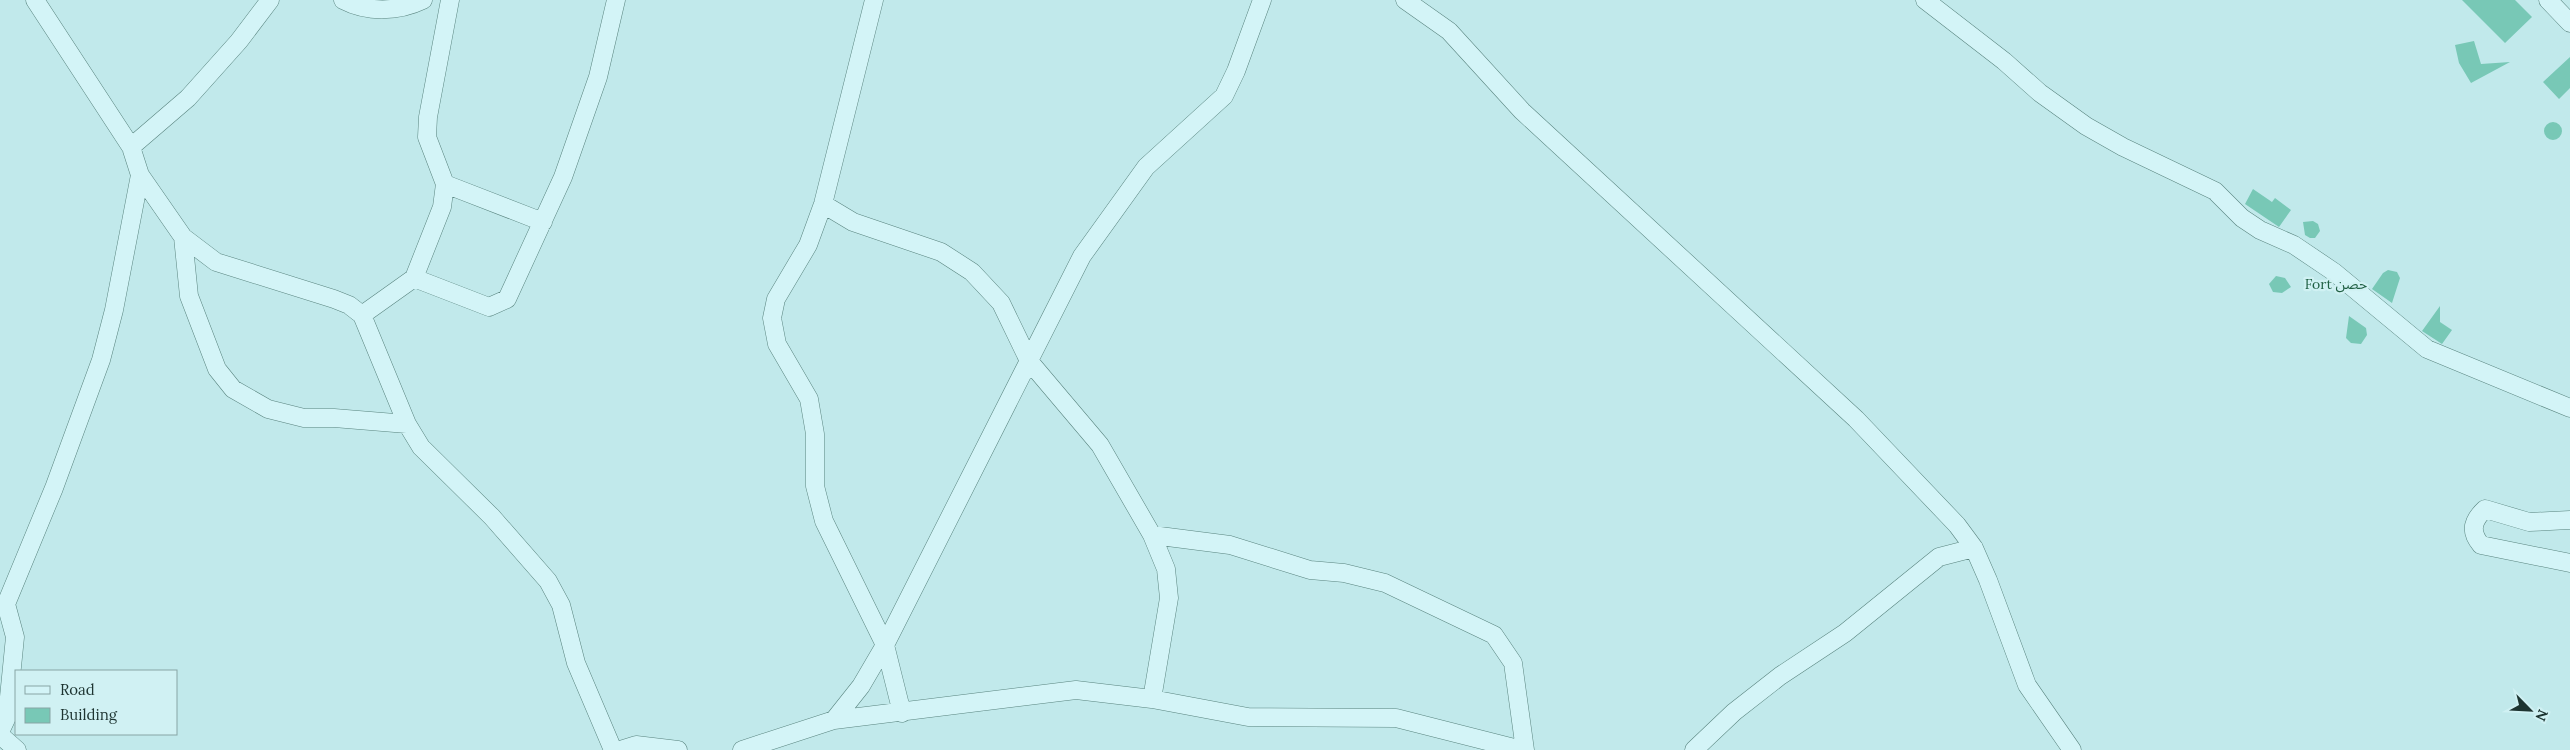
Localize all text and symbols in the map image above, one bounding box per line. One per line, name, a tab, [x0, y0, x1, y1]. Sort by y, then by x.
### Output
district label: Fort حصن	[2305, 275, 2367, 293]
legend	[15, 670, 178, 735]
text: Road	[60, 680, 95, 699]
north arrow	[2505, 685, 2555, 735]
text: Building	[60, 705, 118, 724]
text: N	[2531, 707, 2552, 724]

